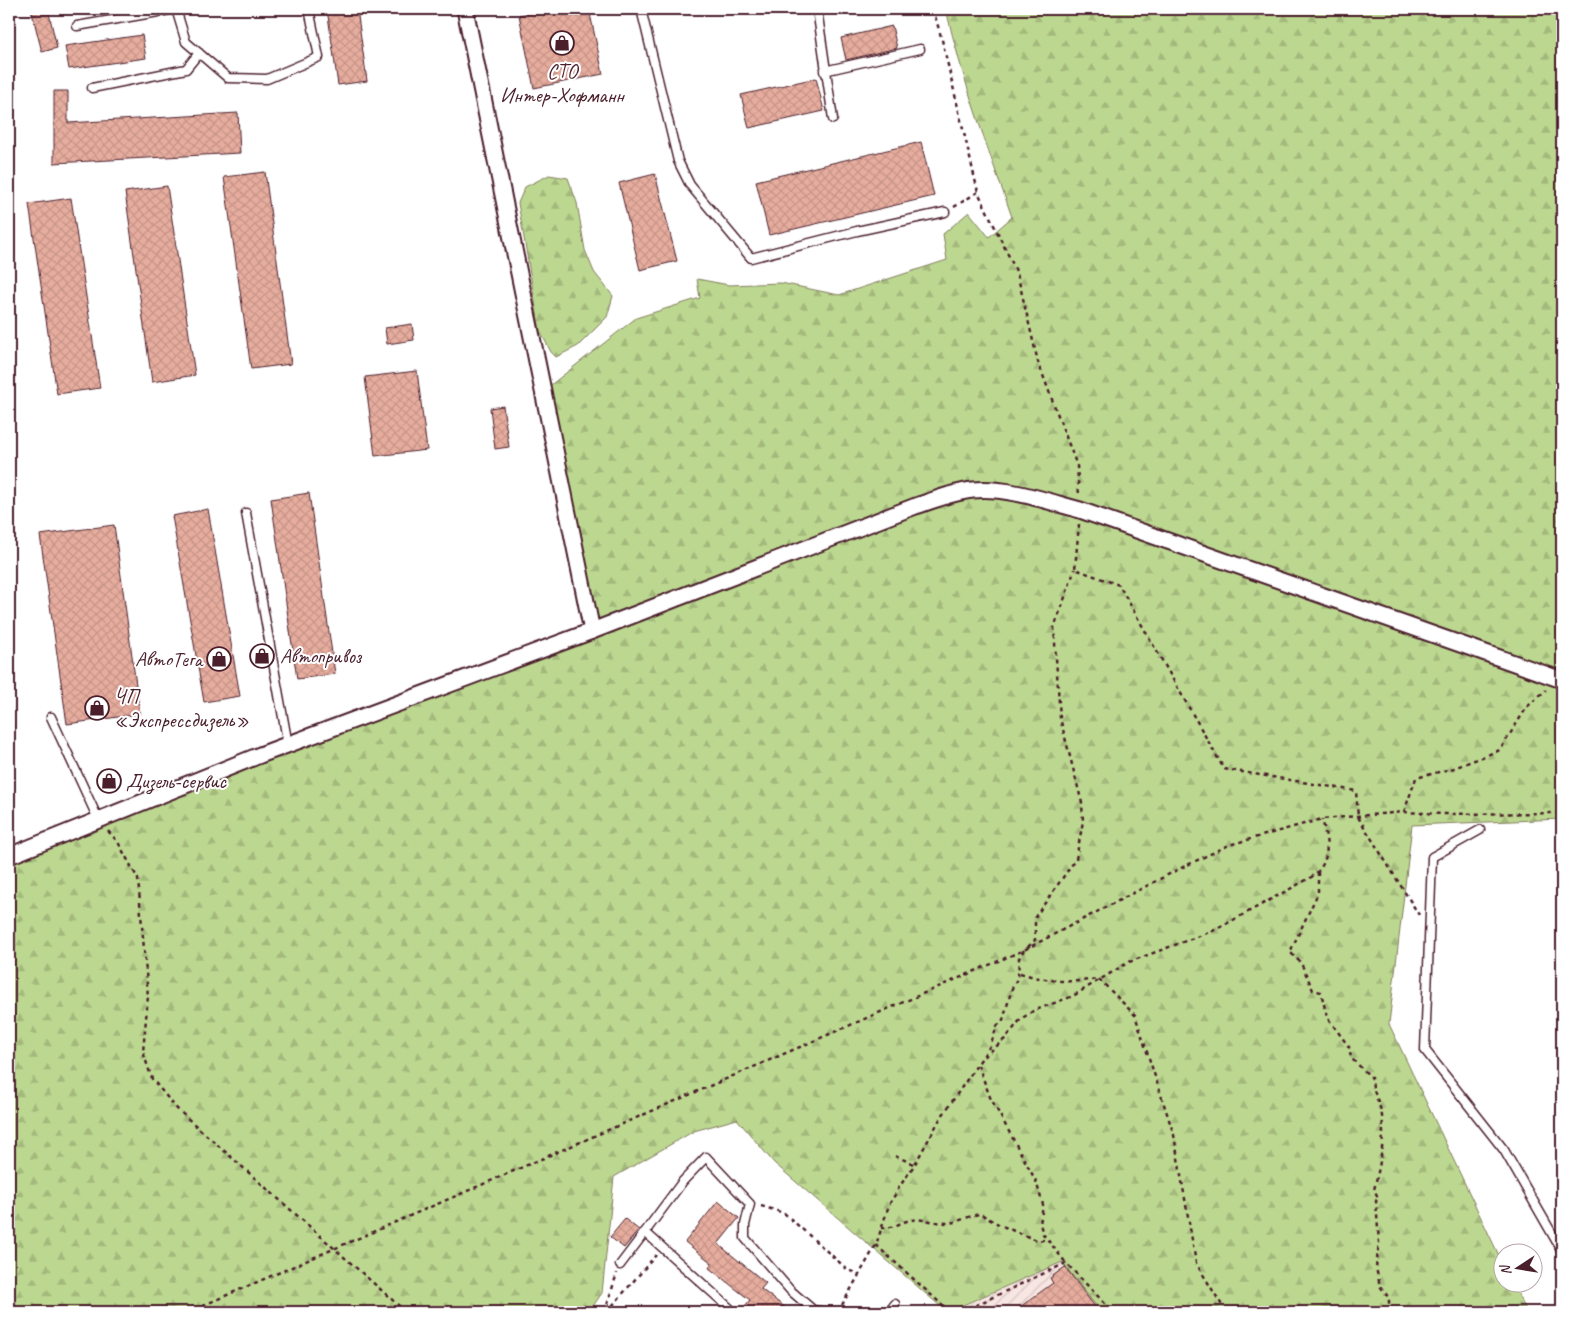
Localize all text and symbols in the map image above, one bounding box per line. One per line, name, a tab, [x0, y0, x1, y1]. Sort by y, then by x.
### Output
shop icon: СТО Интер-Хофманн	[549, 30, 575, 56]
place label: СТО Интер-Хофманн	[500, 58, 625, 108]
shop icon: Автопривоз	[249, 643, 275, 669]
place label: Автопривоз	[280, 643, 363, 669]
place label: АвтоТега	[135, 646, 204, 672]
shop icon: АвтоТега	[206, 646, 232, 672]
place label: ЧП «Экспрессдизель»	[114, 683, 249, 733]
shop icon: ЧП «Экспрессдизель»	[84, 695, 110, 721]
shop icon: Дизель-сервис	[96, 768, 122, 794]
place label: Дизель-сервис	[126, 768, 228, 795]
north arrow	[1494, 1244, 1544, 1294]
text: N	[1496, 1262, 1515, 1277]

